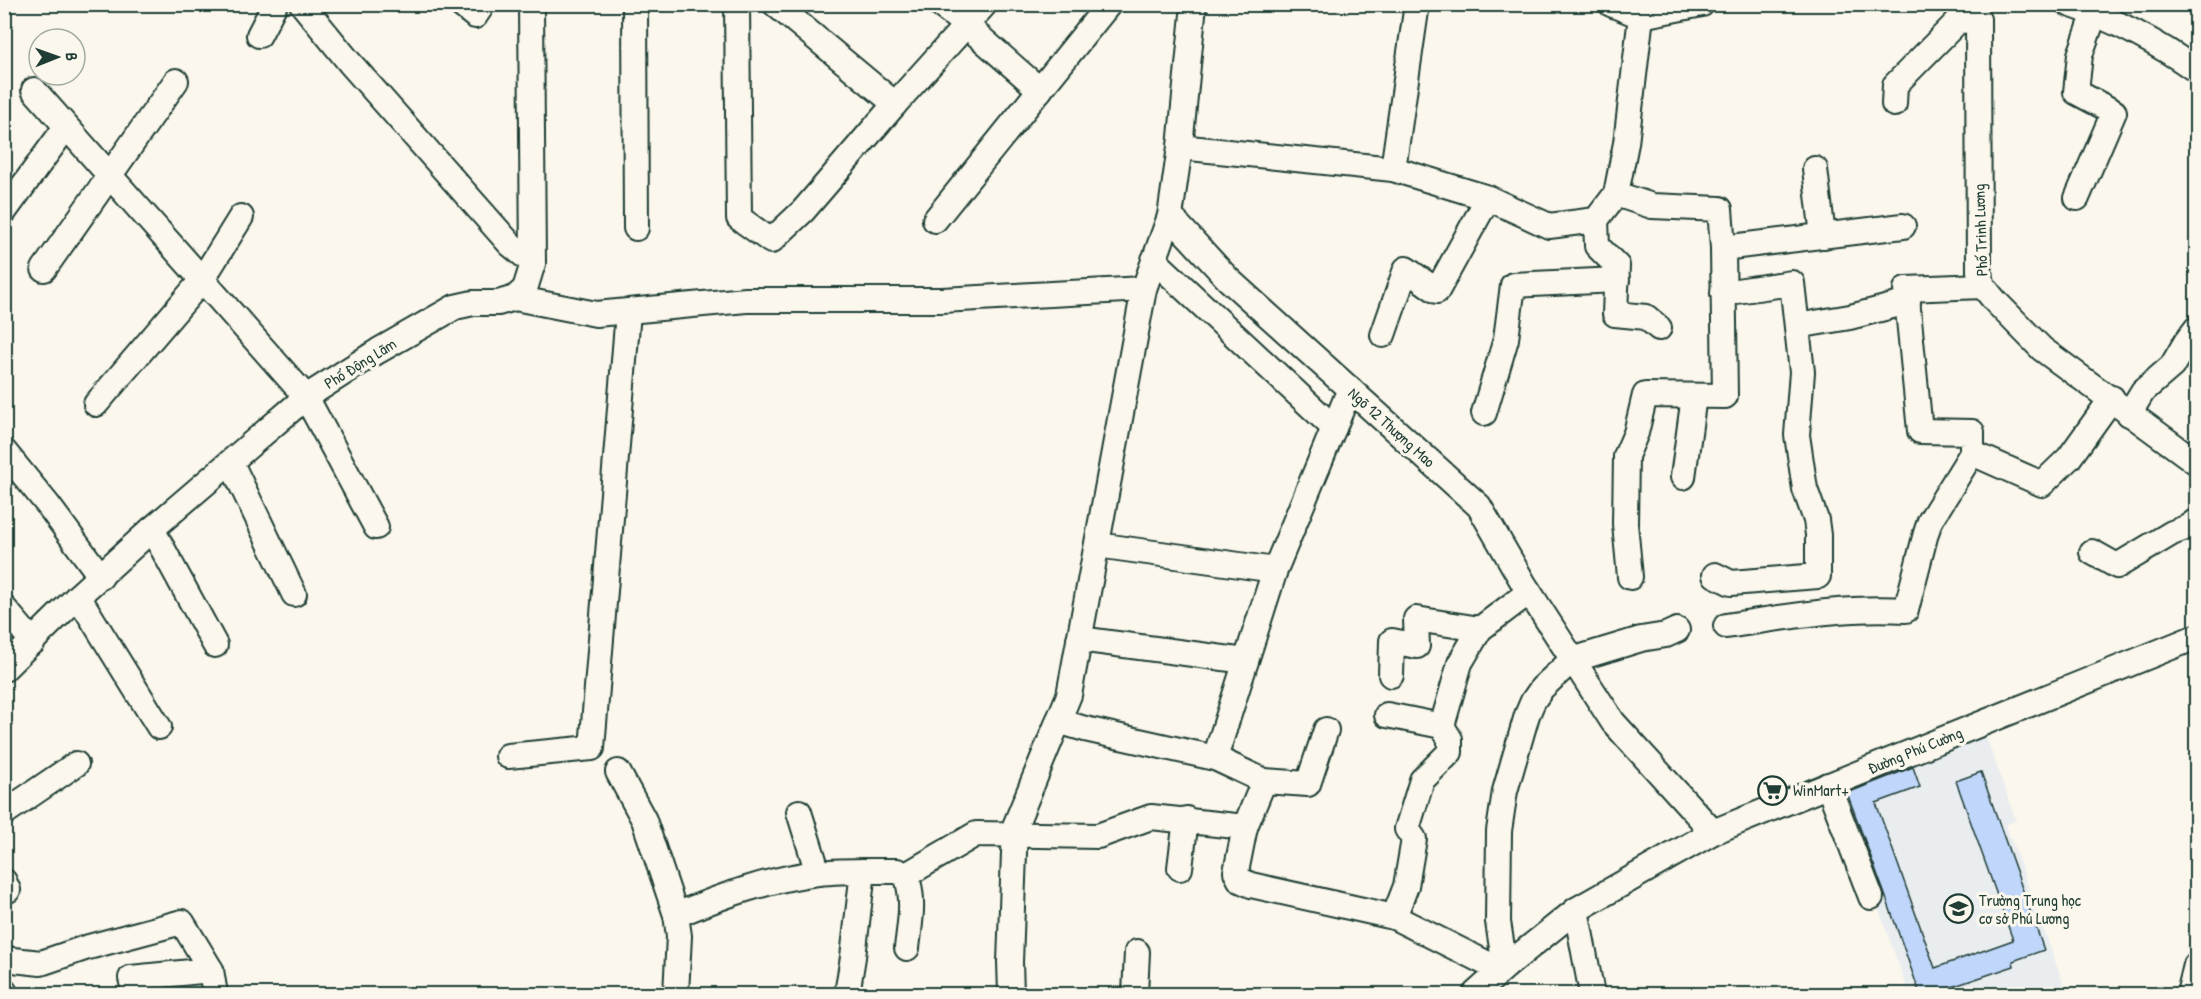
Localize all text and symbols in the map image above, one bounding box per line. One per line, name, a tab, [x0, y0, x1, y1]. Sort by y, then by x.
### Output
north arrow	[27, 27, 87, 87]
text: B	[61, 52, 83, 61]
street label: Phố Trinh Lương	[1967, 183, 1993, 277]
street label: Phố Động Lãm	[320, 332, 400, 394]
street label: Ngõ 12 Thượng Mao	[1344, 382, 1441, 472]
street label: Đường Phú Cường	[1864, 721, 1966, 779]
supermarket icon: WinMart+	[1756, 774, 1788, 806]
place label: WinMart+	[1793, 779, 1849, 801]
place label: Trường Trung học cơ sở Phú Lương	[1979, 889, 2082, 929]
school or university icon: Trường Trung học cơ sở Phú Lương	[1942, 893, 1974, 925]

